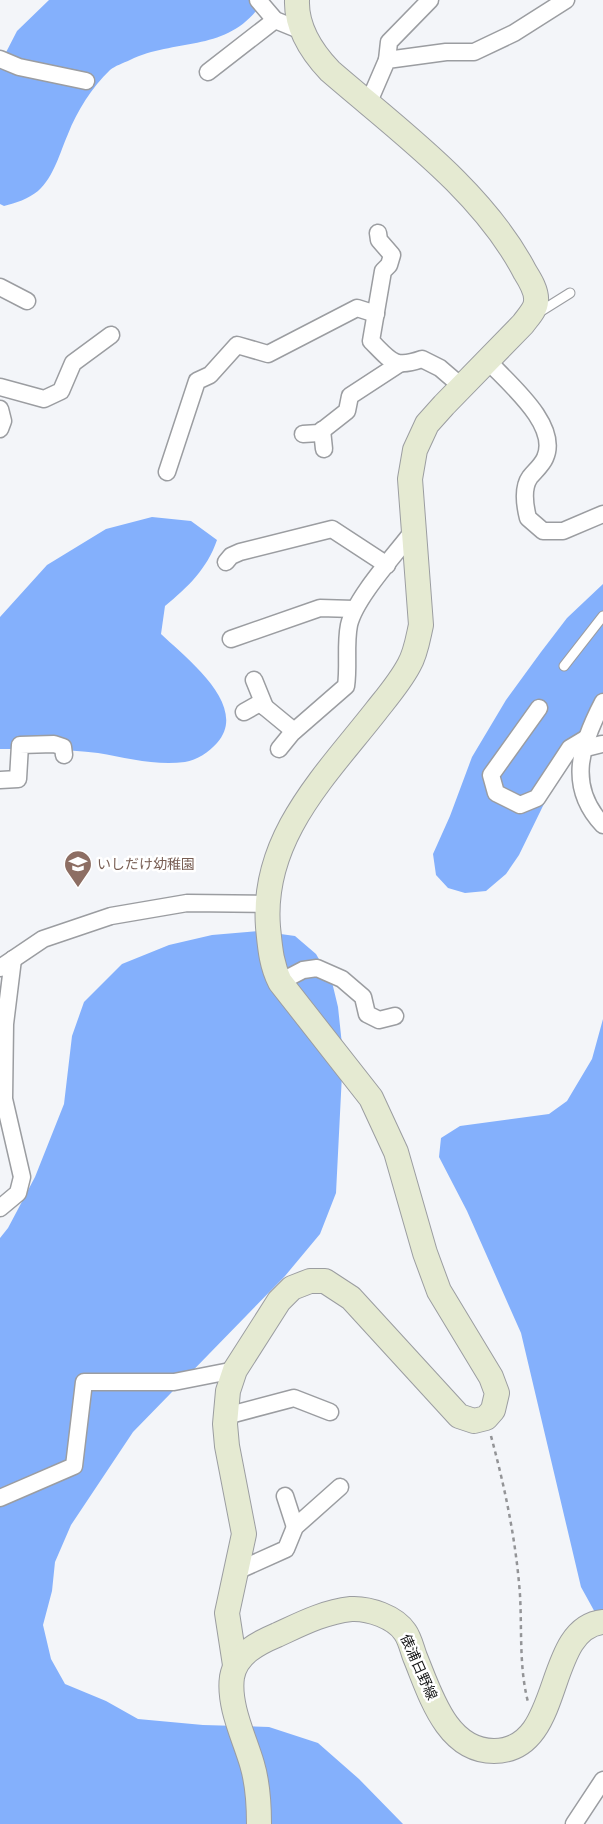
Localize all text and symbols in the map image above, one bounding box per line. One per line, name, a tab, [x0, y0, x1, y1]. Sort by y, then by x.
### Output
school or university icon: いしだけ幼稚園	[63, 849, 93, 888]
place label: いしだけ幼稚園	[97, 856, 195, 872]
street label: 俵浦日野線	[397, 1632, 441, 1702]

